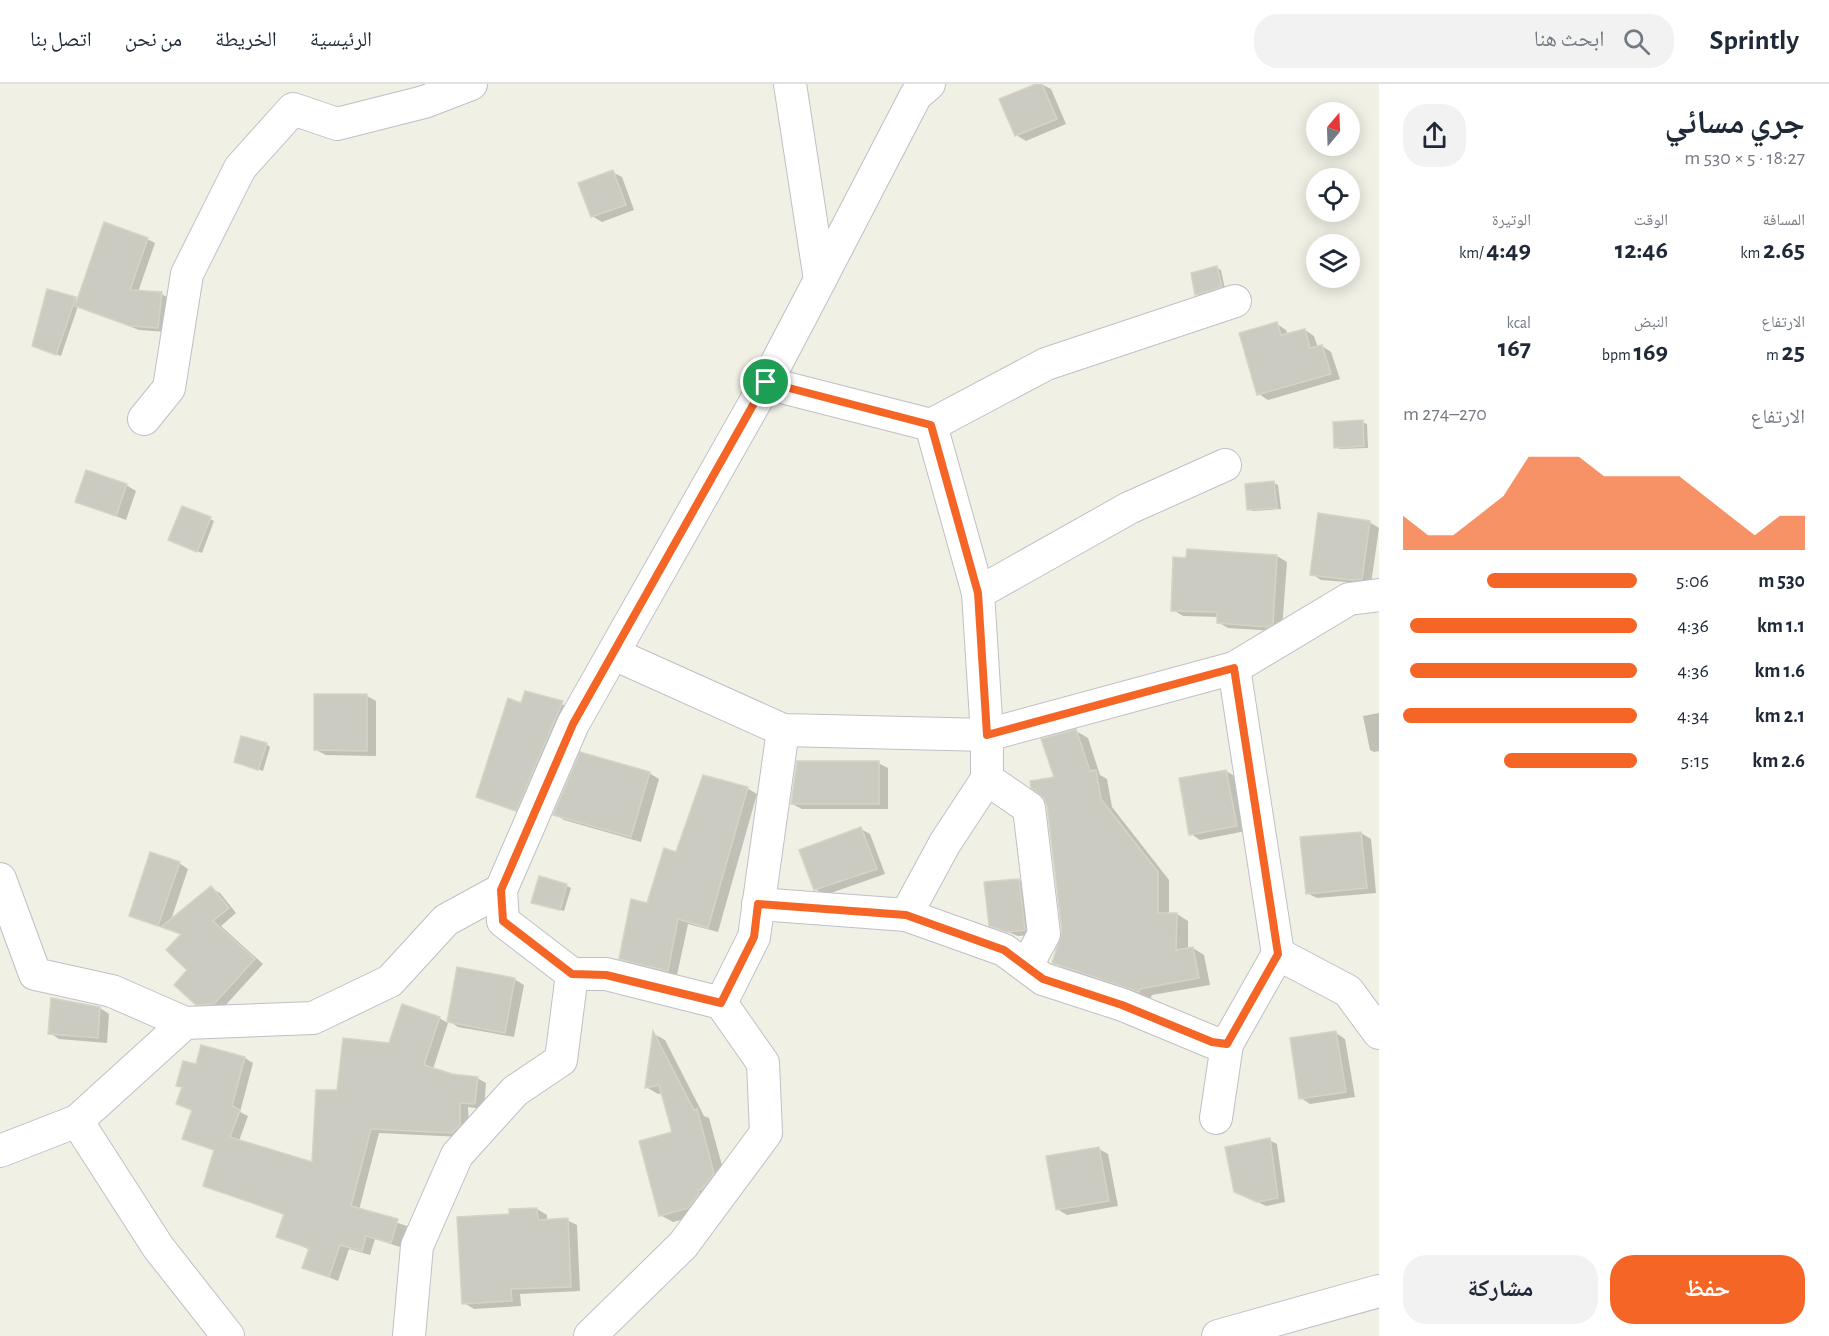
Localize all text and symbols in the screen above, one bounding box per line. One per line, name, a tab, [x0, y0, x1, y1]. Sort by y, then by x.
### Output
search box	[1254, 14, 1674, 68]
icon: search	[1620, 25, 1653, 58]
text: Sprintly	[1710, 27, 1799, 55]
text: ابحث هنا	[1534, 28, 1605, 50]
text: اتصل بنا	[30, 29, 92, 50]
text: من نحن	[125, 29, 182, 50]
text: الخريطة	[215, 29, 277, 50]
text: الرئيسية	[310, 29, 372, 50]
north arrow	[1306, 102, 1360, 156]
map controls	[1306, 102, 1360, 288]
button: share	[1403, 104, 1466, 167]
text: جري مسائي	[1665, 107, 1805, 140]
text: 18:27 · 5 × 530 m	[1684, 148, 1805, 168]
button: locate	[1306, 168, 1360, 222]
text: الوتيرة	[1492, 212, 1531, 228]
text: الوقت	[1634, 212, 1668, 228]
text: المسافة	[1763, 212, 1805, 228]
button: layers	[1306, 234, 1360, 288]
text: 4:49	[1486, 237, 1531, 263]
text: 12:46	[1615, 237, 1668, 263]
text: 2.65	[1763, 237, 1805, 263]
text: /km	[1459, 245, 1486, 261]
text: km	[1740, 245, 1763, 261]
text: النبض	[1634, 314, 1668, 330]
text: الارتفاع	[1761, 314, 1805, 330]
text: kcal	[1507, 315, 1531, 331]
text: 167	[1498, 335, 1531, 361]
text: 169	[1634, 339, 1668, 365]
text: 25	[1782, 339, 1805, 365]
text: bpm	[1602, 347, 1634, 363]
text: m	[1766, 347, 1782, 363]
pin	[740, 356, 791, 407]
icon: arrive	[749, 365, 782, 398]
text: 270–274 m	[1403, 404, 1487, 424]
text: الارتفاع	[1750, 407, 1805, 427]
text: 5:06	[1676, 571, 1709, 591]
text: 530 m	[1758, 571, 1805, 591]
text: 4:36	[1677, 616, 1709, 636]
text: 1.1 km	[1757, 616, 1805, 636]
text: 4:36	[1677, 661, 1709, 681]
text: 1.6 km	[1754, 661, 1805, 681]
text: 4:34	[1677, 706, 1709, 726]
text: 2.1 km	[1755, 706, 1805, 726]
text: 5:15	[1681, 751, 1709, 771]
text: 2.6 km	[1752, 751, 1805, 771]
button: مشاركة	[1403, 1255, 1598, 1324]
button: حفظ	[1610, 1255, 1805, 1324]

